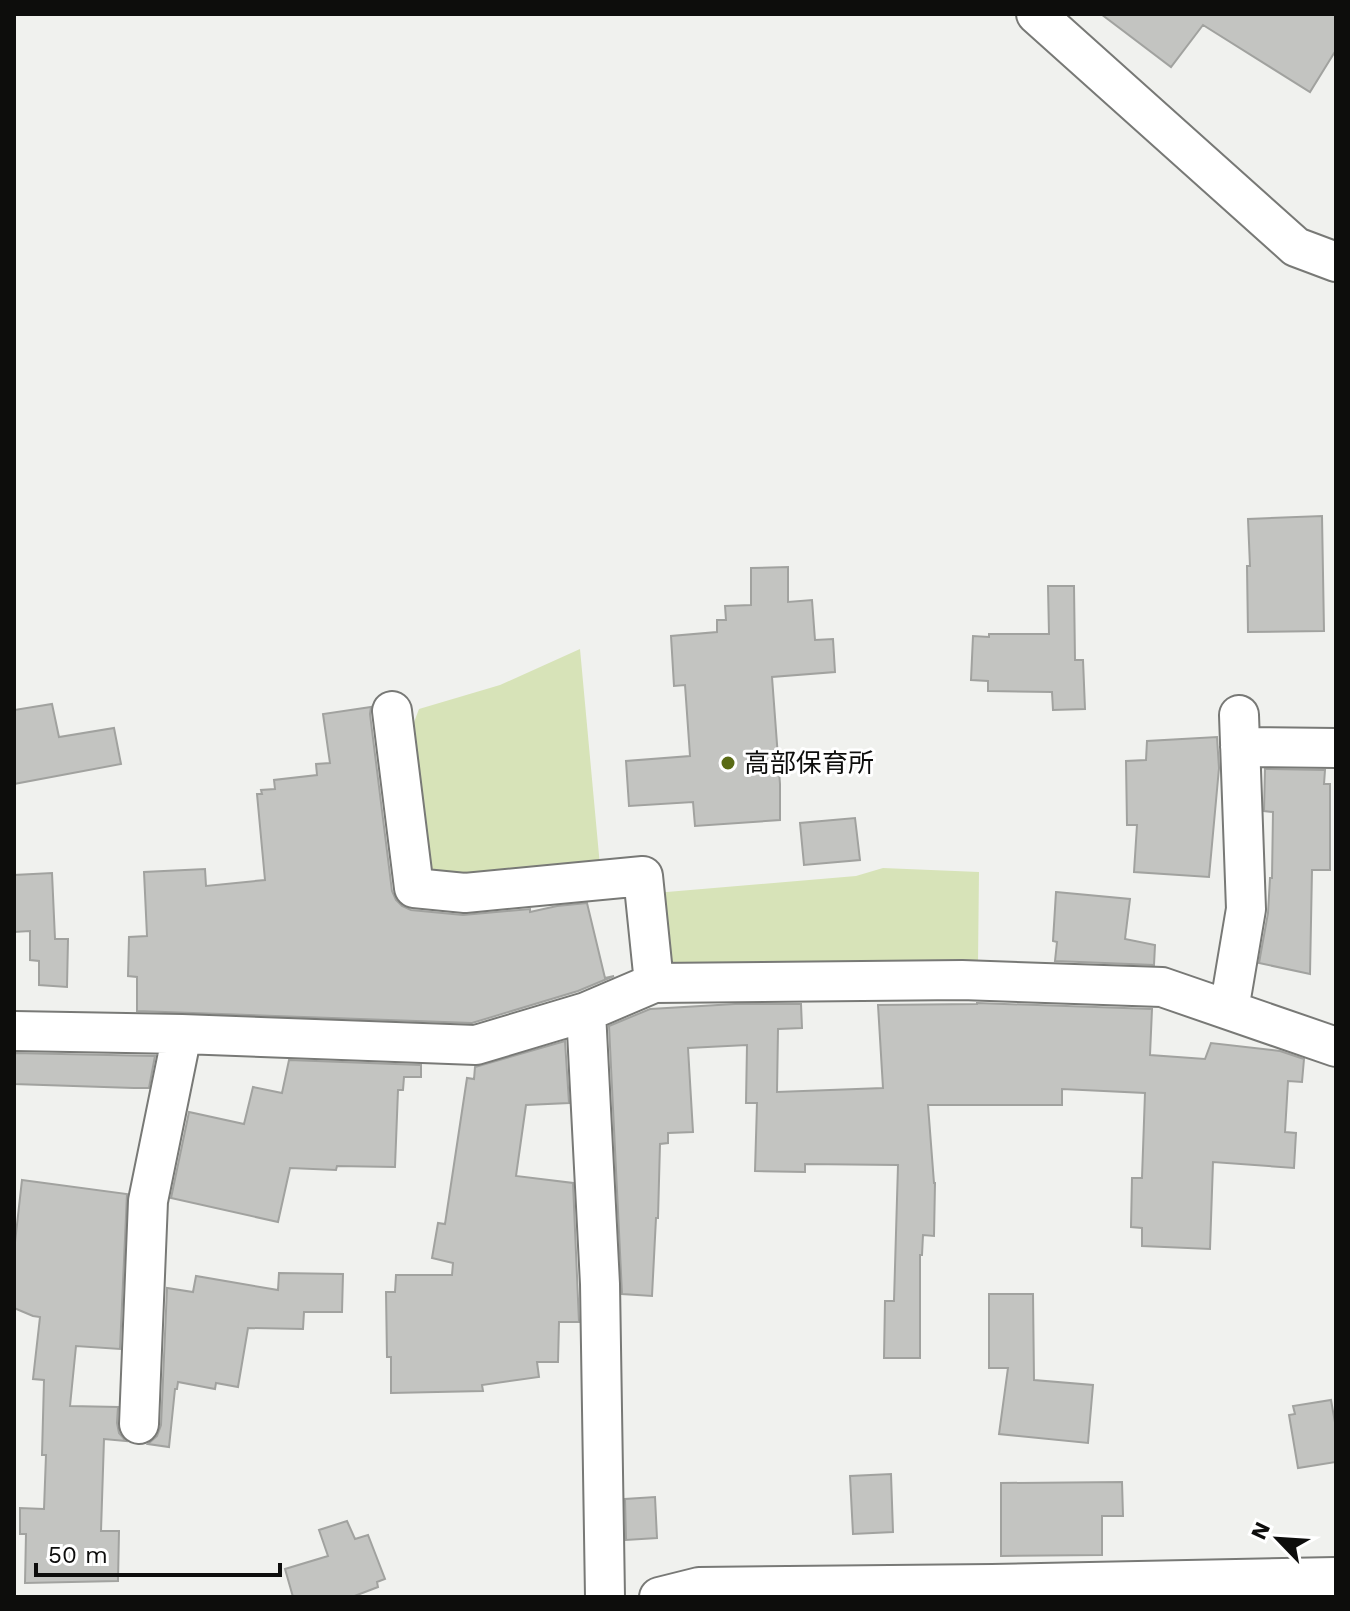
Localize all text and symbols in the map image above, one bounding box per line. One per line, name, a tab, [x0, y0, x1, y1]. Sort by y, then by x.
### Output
place label: 高部保育所	[744, 748, 874, 778]
marker: 高部保育所	[719, 754, 737, 772]
north arrow	[1238, 1499, 1318, 1579]
text: N	[1246, 1518, 1275, 1543]
scale bar	[36, 1527, 280, 1577]
text: 50 m	[48, 1541, 108, 1569]

